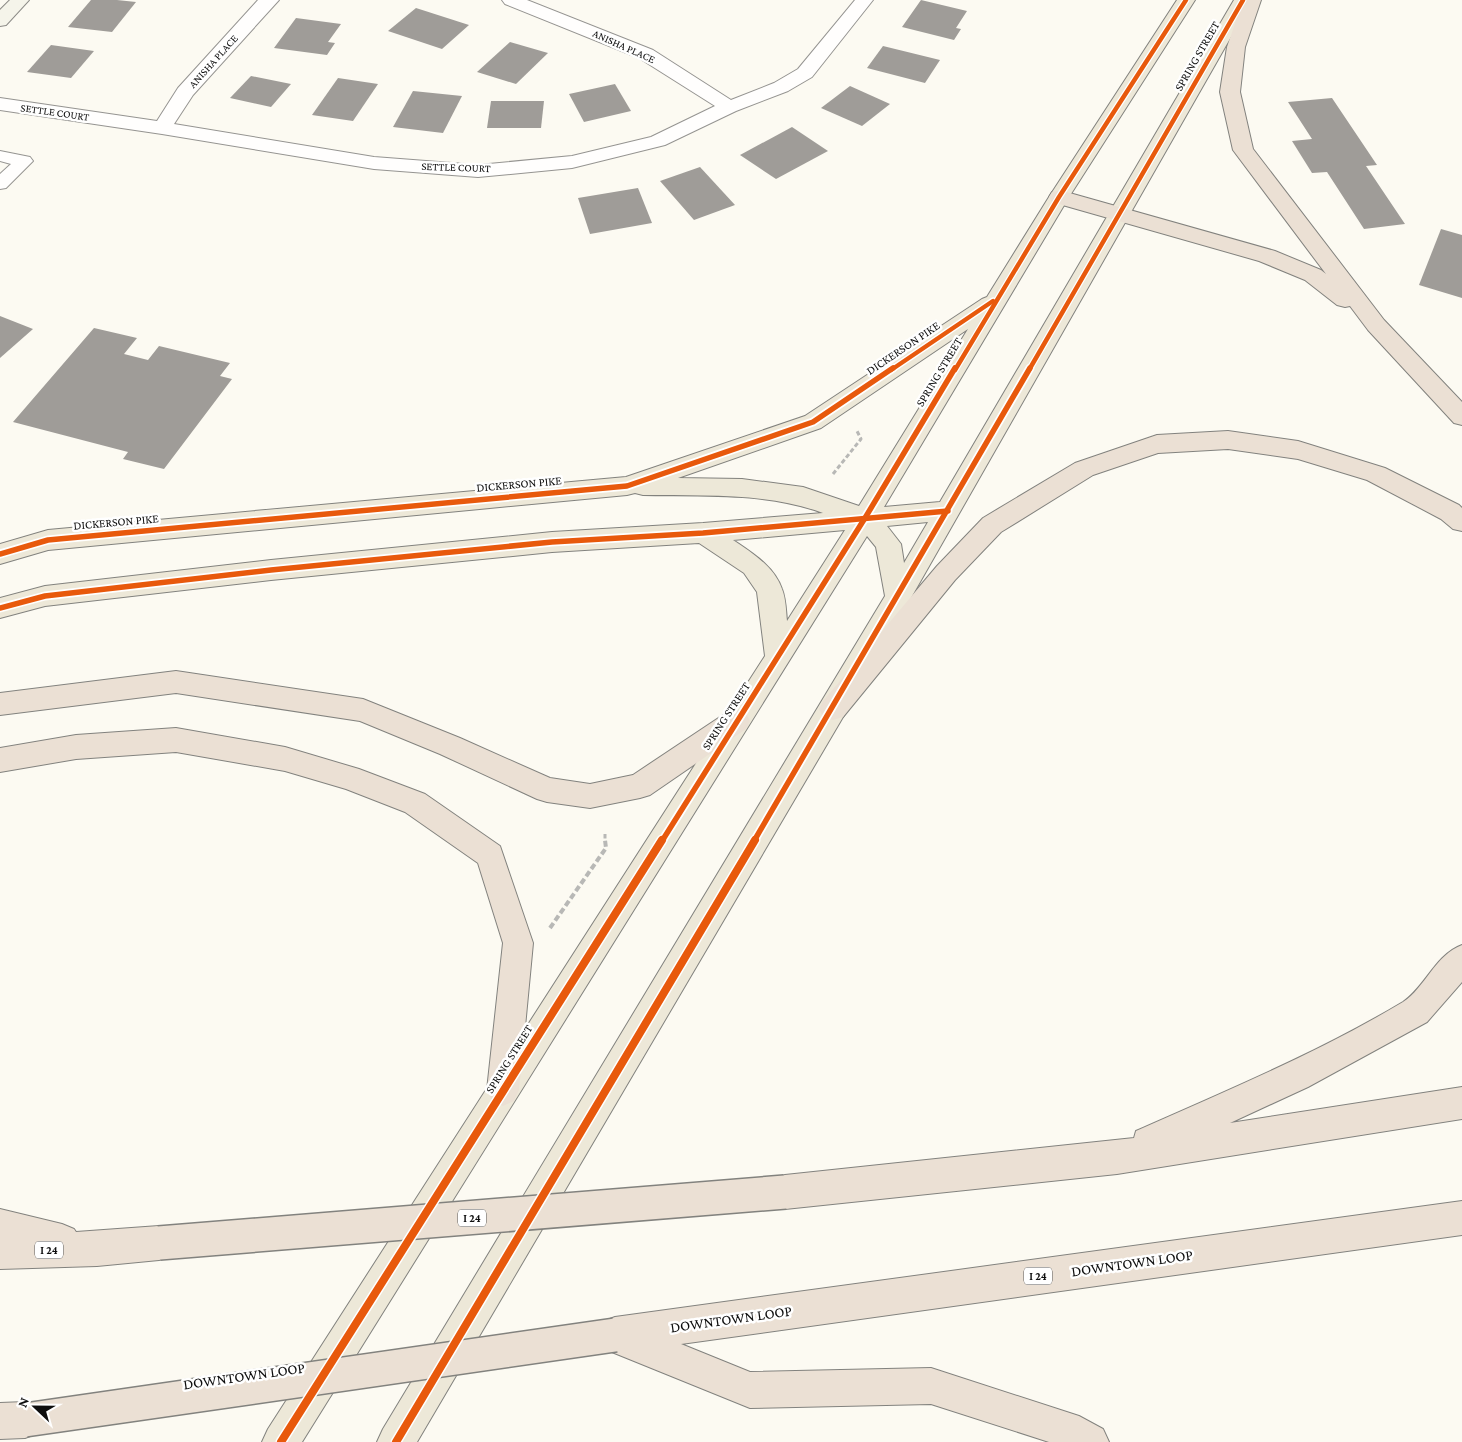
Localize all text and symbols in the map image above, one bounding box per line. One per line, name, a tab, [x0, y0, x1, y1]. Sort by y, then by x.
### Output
street label: SPRING STREET	[1171, 18, 1223, 93]
street label: ANISHA PLACE	[591, 27, 657, 65]
street label: ANISHA PLACE	[186, 32, 240, 90]
street label: SETTLE COURT	[20, 101, 90, 123]
street label: SETTLE COURT	[421, 160, 491, 174]
street label: DICKERSON PIKE	[864, 318, 943, 378]
street label: SPRING STREET	[913, 335, 965, 409]
street label: DICKERSON PIKE	[476, 473, 563, 495]
street label: DICKERSON PIKE	[73, 511, 160, 533]
street label: SPRING STREET	[699, 679, 753, 753]
street label: SPRING STREET	[482, 1022, 536, 1096]
road number: I 24	[458, 1210, 486, 1226]
road number: I 24	[35, 1242, 63, 1258]
street label: DOWNTOWN LOOP	[1070, 1247, 1194, 1279]
road number: I 24	[1024, 1268, 1052, 1284]
street label: DOWNTOWN LOOP	[669, 1303, 793, 1335]
street label: DOWNTOWN LOOP	[182, 1360, 306, 1392]
north arrow	[10, 1382, 60, 1432]
text: N	[14, 1394, 32, 1410]

